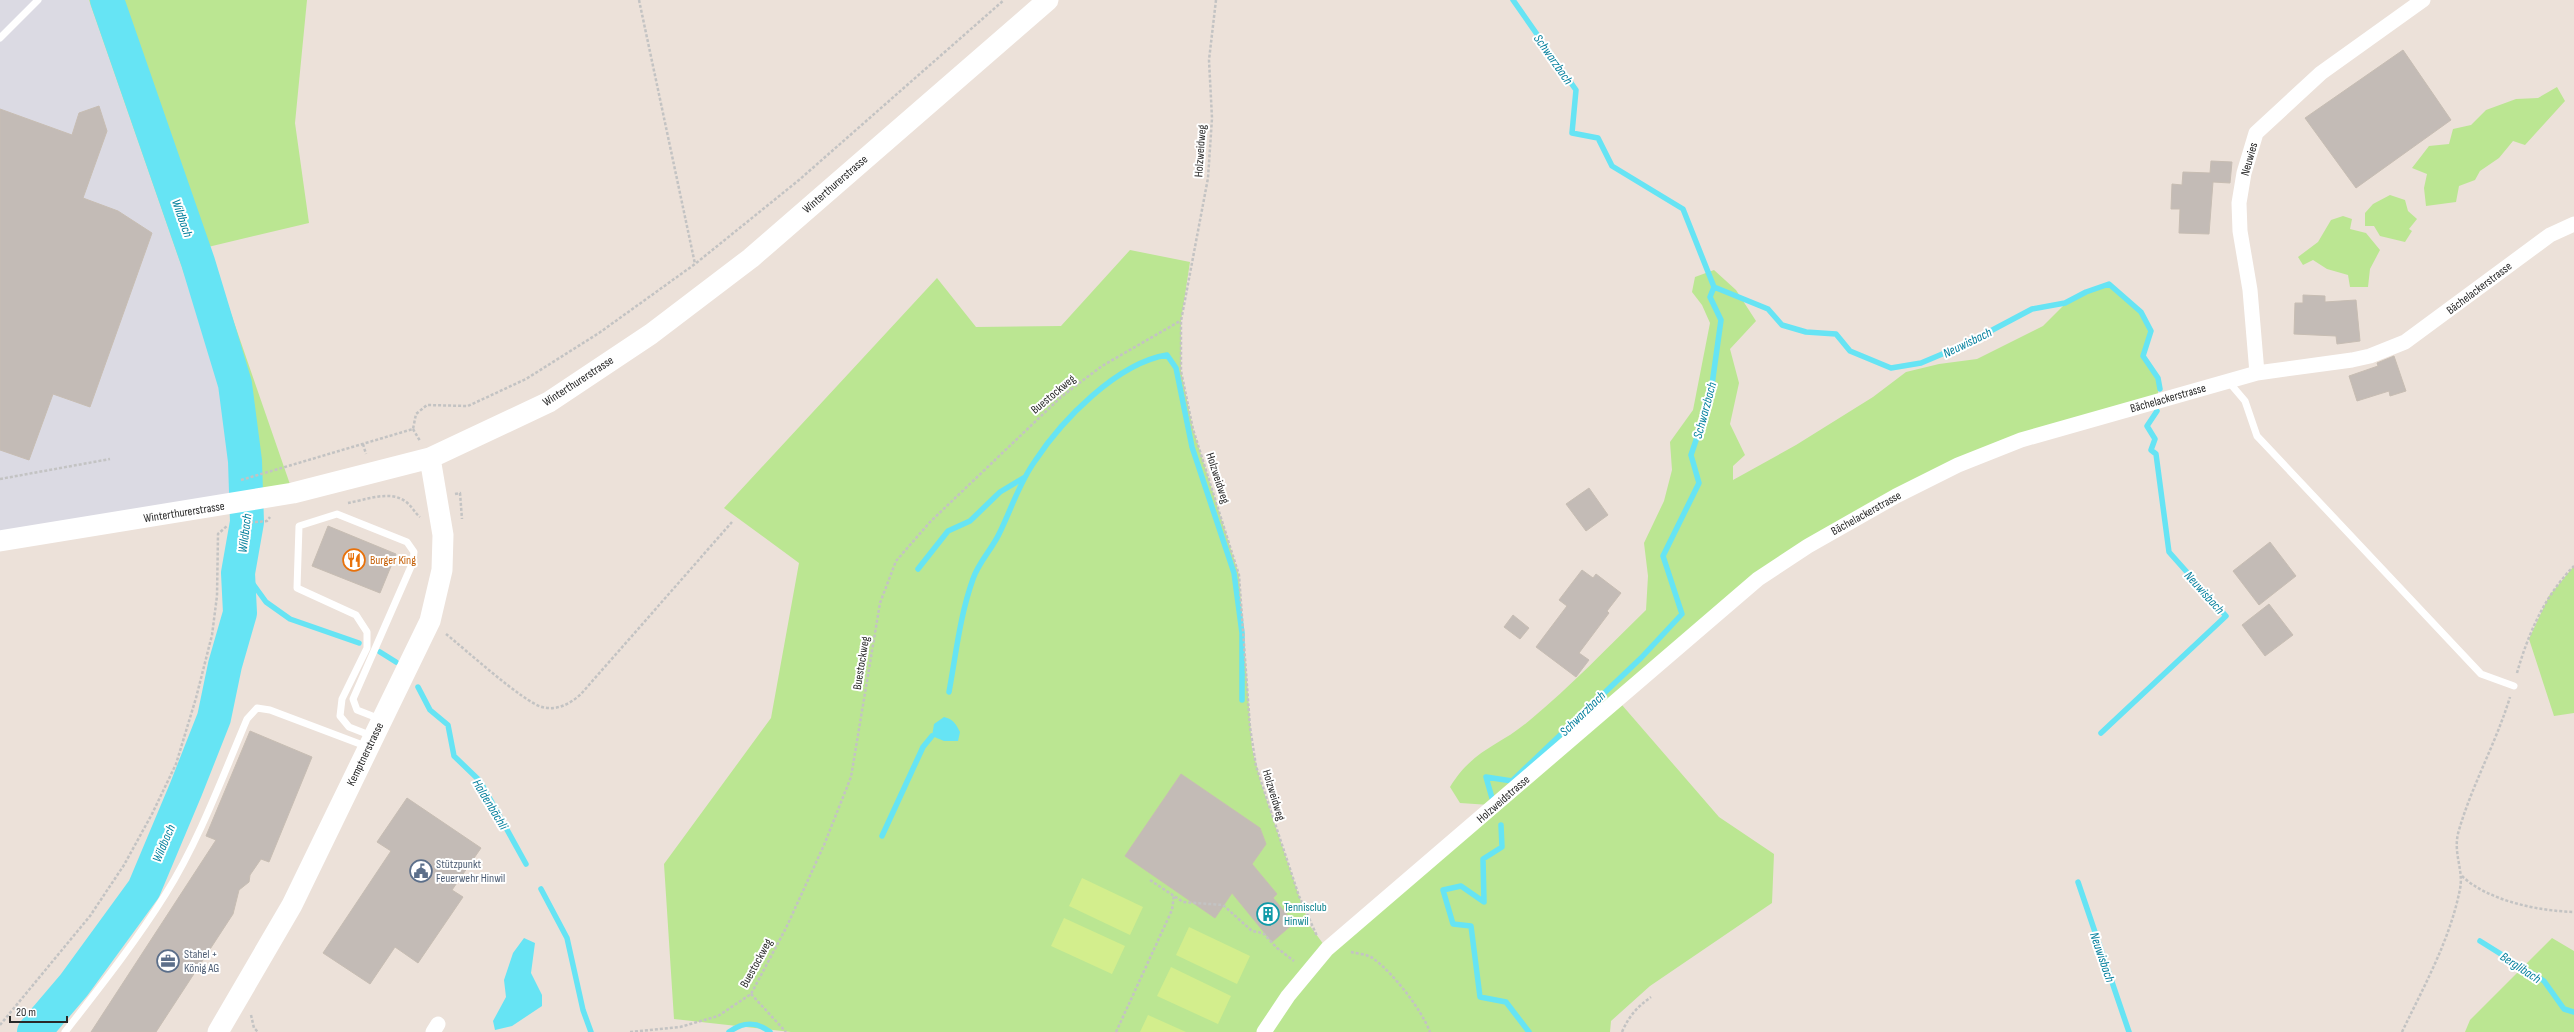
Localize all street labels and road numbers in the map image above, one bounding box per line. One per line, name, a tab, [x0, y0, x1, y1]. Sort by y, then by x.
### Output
street label: Holzweidweg	[1191, 124, 1210, 178]
street label: Neuwies	[2238, 141, 2261, 178]
street label: Winterthurerstrasse	[800, 152, 871, 217]
street label: Bächelackerstrasse	[2444, 259, 2515, 318]
street label: Winterthurerstrasse	[540, 353, 617, 410]
street label: Buestockweg	[1028, 371, 1079, 417]
street label: Bächelackerstrasse	[2129, 380, 2208, 416]
street label: Holzweidweg	[1202, 451, 1233, 506]
street label: Bächelackerstrasse	[1828, 488, 1904, 539]
street label: Winterthurerstrasse	[143, 499, 226, 526]
street label: Buestockweg	[850, 635, 873, 691]
street label: Kemptnerstrasse	[344, 720, 387, 788]
street label: Holzweidweg	[1259, 768, 1288, 823]
street label: Holzweidstrasse	[1474, 772, 1533, 827]
street label: Buestockweg	[737, 936, 776, 990]

